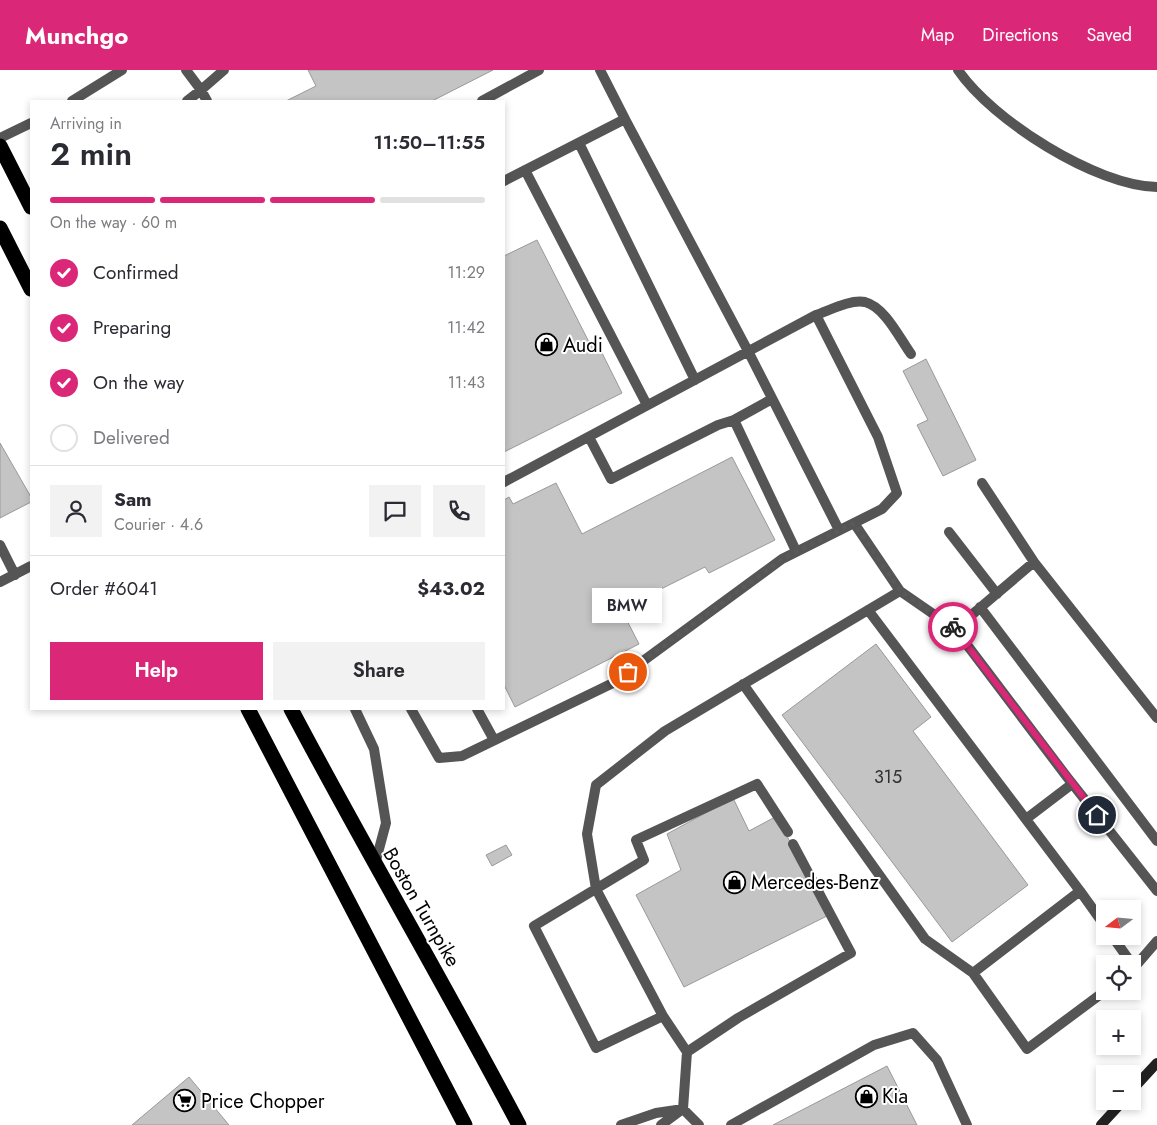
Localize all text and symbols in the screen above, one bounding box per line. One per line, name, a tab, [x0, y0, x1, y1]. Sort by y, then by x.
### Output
text: Munchgo	[25, 18, 128, 53]
text: Map	[921, 22, 954, 48]
text: Directions	[982, 22, 1058, 48]
text: Saved	[1086, 22, 1132, 48]
text: Arriving in	[50, 112, 122, 135]
text: 11:50–11:55	[374, 129, 485, 156]
text: 2 min	[50, 131, 132, 177]
text: On the way · 60 m	[50, 211, 177, 234]
icon: check	[50, 259, 78, 287]
text: Confirmed	[93, 259, 179, 286]
text: 11:29	[447, 261, 485, 284]
icon: check	[50, 314, 78, 342]
text: Preparing	[93, 314, 171, 341]
text: 11:42	[447, 316, 485, 339]
place label: Audi	[563, 331, 603, 360]
shop icon: Audi	[535, 333, 559, 357]
icon: check	[50, 369, 78, 397]
text: On the way	[93, 369, 184, 396]
text: 11:43	[448, 371, 485, 394]
text: Delivered	[93, 424, 170, 451]
button: person	[50, 485, 102, 537]
button: chat	[369, 485, 421, 537]
button: phone	[433, 485, 485, 537]
text: Sam	[114, 486, 152, 513]
text: Courier · 4.6	[114, 513, 203, 536]
text: Order #6041	[50, 575, 158, 602]
text: $43.02	[417, 575, 485, 602]
callout: BMW	[593, 587, 663, 622]
text: BMW	[607, 594, 647, 617]
courier	[928, 602, 978, 652]
icon: bike	[939, 613, 967, 641]
button: Help	[50, 642, 263, 700]
button: Share	[273, 642, 485, 700]
pin	[607, 651, 649, 693]
icon: bag	[614, 658, 642, 686]
house number: 315	[874, 764, 902, 790]
pin	[1076, 794, 1118, 836]
icon: home	[1083, 801, 1111, 829]
street label: Boston Turnpike	[376, 842, 467, 972]
place label: Mercedes-Benz	[751, 868, 879, 897]
shop icon: Mercedes-Benz	[723, 870, 747, 894]
north arrow	[1096, 900, 1141, 945]
map controls	[1096, 900, 1141, 1110]
button: locate	[1096, 955, 1141, 1000]
button: +	[1096, 1010, 1141, 1055]
button: −	[1096, 1065, 1141, 1110]
place label: Kia	[882, 1082, 908, 1111]
shop icon: Kia	[854, 1084, 878, 1108]
place label: Price Chopper	[201, 1087, 325, 1116]
supermarket icon: Price Chopper	[173, 1089, 197, 1113]

